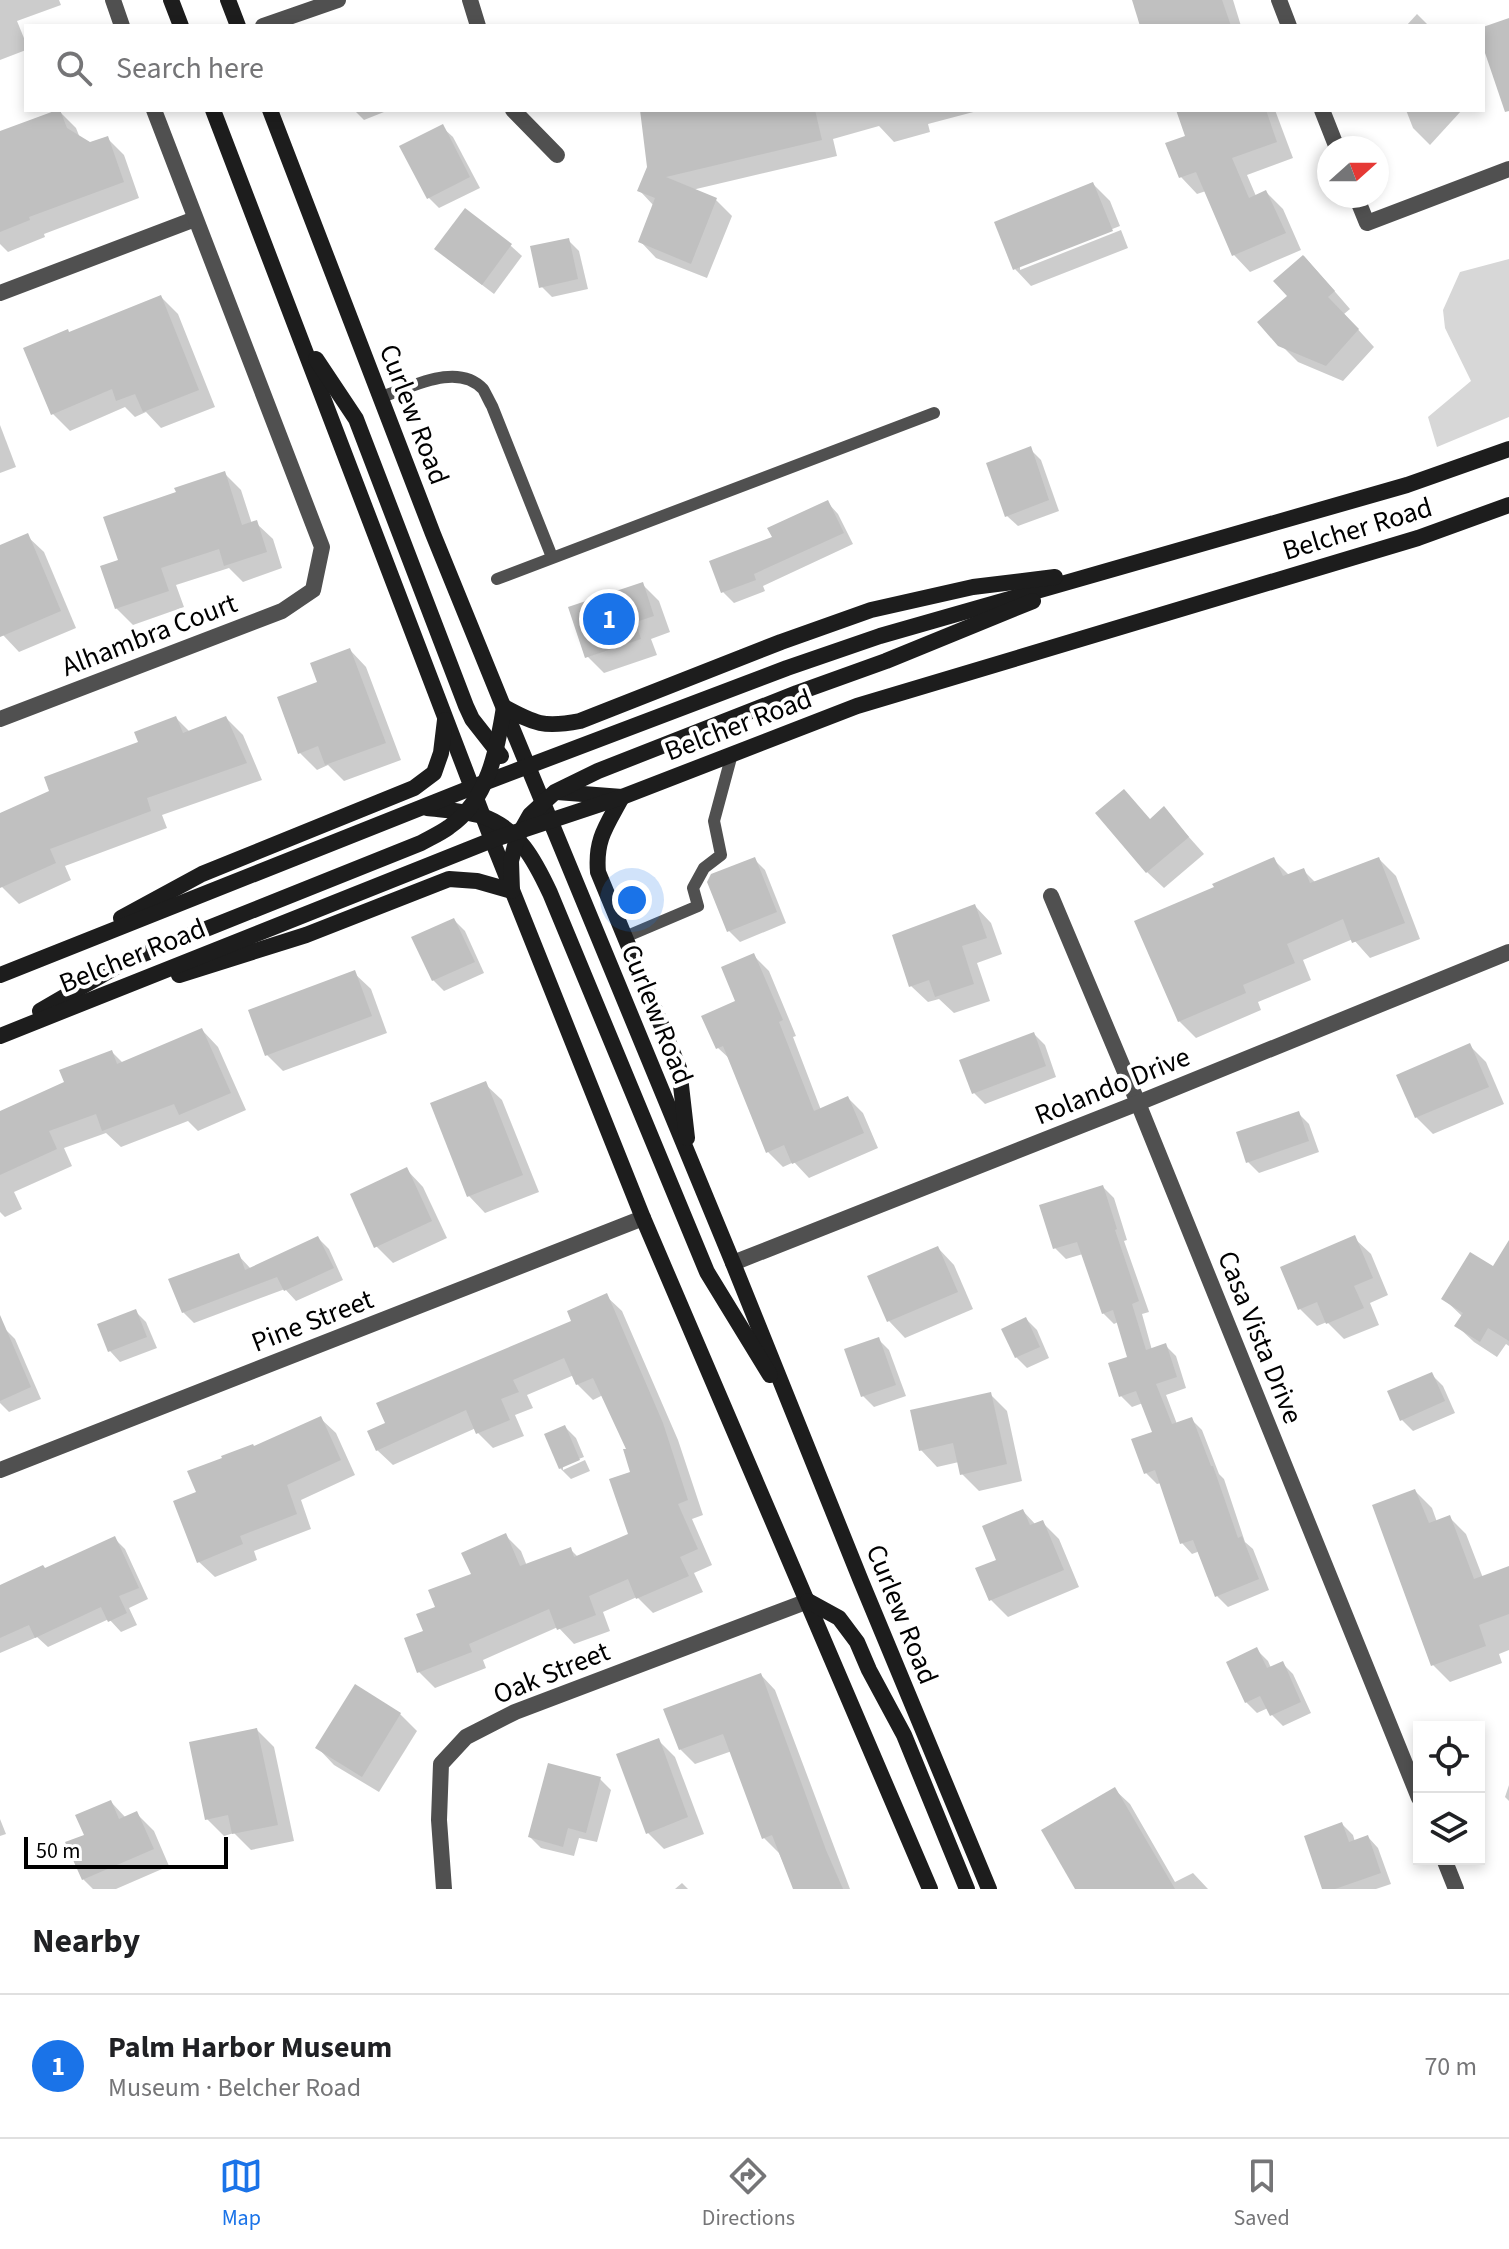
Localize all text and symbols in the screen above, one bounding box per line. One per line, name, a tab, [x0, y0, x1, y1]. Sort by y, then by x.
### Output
search box	[24, 24, 1485, 112]
icon: search	[52, 46, 96, 90]
text: Search here	[116, 47, 264, 90]
north arrow	[1317, 136, 1389, 208]
street label: Curlew Road	[369, 338, 459, 490]
street label: Belcher Road	[1277, 487, 1437, 571]
street label: Alhambra Court	[56, 583, 243, 687]
pin: 1	[583, 589, 635, 649]
street label: Belcher Road	[659, 679, 818, 771]
your location	[612, 880, 652, 920]
street label: Belcher Road	[53, 908, 212, 1003]
street label: Curlew Road	[611, 938, 703, 1090]
street label: Rolando Drive	[1029, 1037, 1196, 1135]
street label: Casa Vista Drive	[1207, 1245, 1313, 1430]
street label: Pine Street	[246, 1279, 380, 1362]
street label: Curlew Road	[856, 1538, 948, 1690]
street label: Oak Street	[487, 1631, 616, 1714]
map controls	[1413, 1721, 1485, 1865]
button: locate	[1413, 1721, 1485, 1793]
button: layers	[1413, 1793, 1485, 1865]
scale bar	[24, 1833, 228, 1869]
text: 50 m	[36, 1835, 81, 1867]
text: Nearby	[32, 1917, 140, 1966]
text: Palm Harbor Museum	[108, 2026, 392, 2069]
text: 1	[51, 2048, 65, 2085]
text: 70 m	[1424, 2048, 1477, 2085]
text: Museum · Belcher Road	[108, 2069, 361, 2106]
tab: Map	[219, 2154, 263, 2234]
tab: Directions	[702, 2154, 795, 2234]
tab: Saved	[1234, 2154, 1290, 2234]

